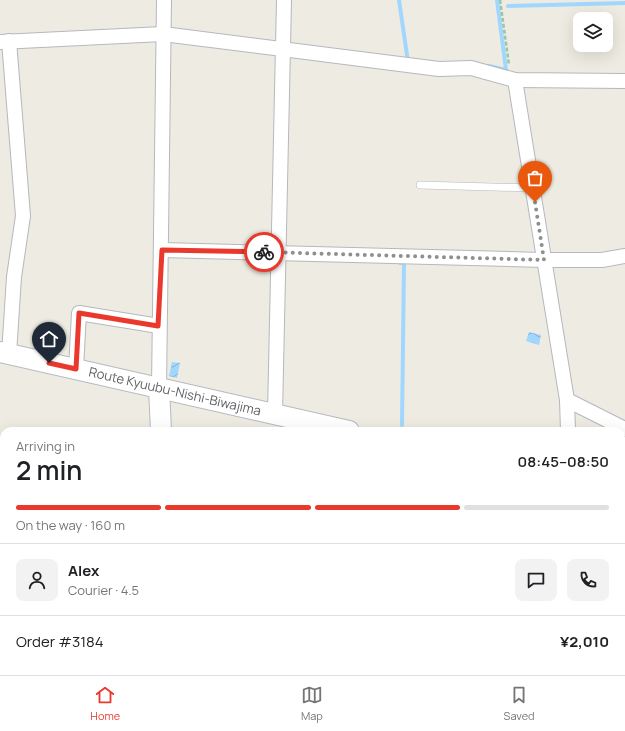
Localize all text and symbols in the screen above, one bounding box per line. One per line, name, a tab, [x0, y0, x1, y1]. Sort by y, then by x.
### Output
map controls	[573, 12, 613, 52]
button: layers	[573, 12, 613, 52]
pin	[518, 161, 552, 202]
icon: bag	[524, 167, 546, 189]
courier	[244, 232, 284, 272]
icon: bike	[253, 241, 275, 263]
pin	[32, 322, 66, 363]
icon: home	[38, 328, 60, 350]
street label: Route Kyuubu-Nishi-Biwajima	[87, 362, 263, 420]
text: Arriving in	[16, 437, 75, 455]
text: 08:45–08:50	[518, 451, 609, 472]
text: 2 min	[16, 452, 82, 488]
text: On the way · 160 m	[16, 516, 125, 534]
button: person	[16, 559, 58, 601]
button: chat	[515, 559, 557, 601]
button: phone	[567, 559, 609, 601]
text: Alex	[68, 560, 99, 581]
text: Courier · 4.5	[68, 581, 139, 599]
text: Order #3184	[16, 631, 104, 652]
text: ¥2,010	[560, 631, 609, 652]
tab: Home	[90, 684, 120, 723]
tab: Map	[301, 684, 323, 723]
tab: Saved	[504, 684, 535, 723]

